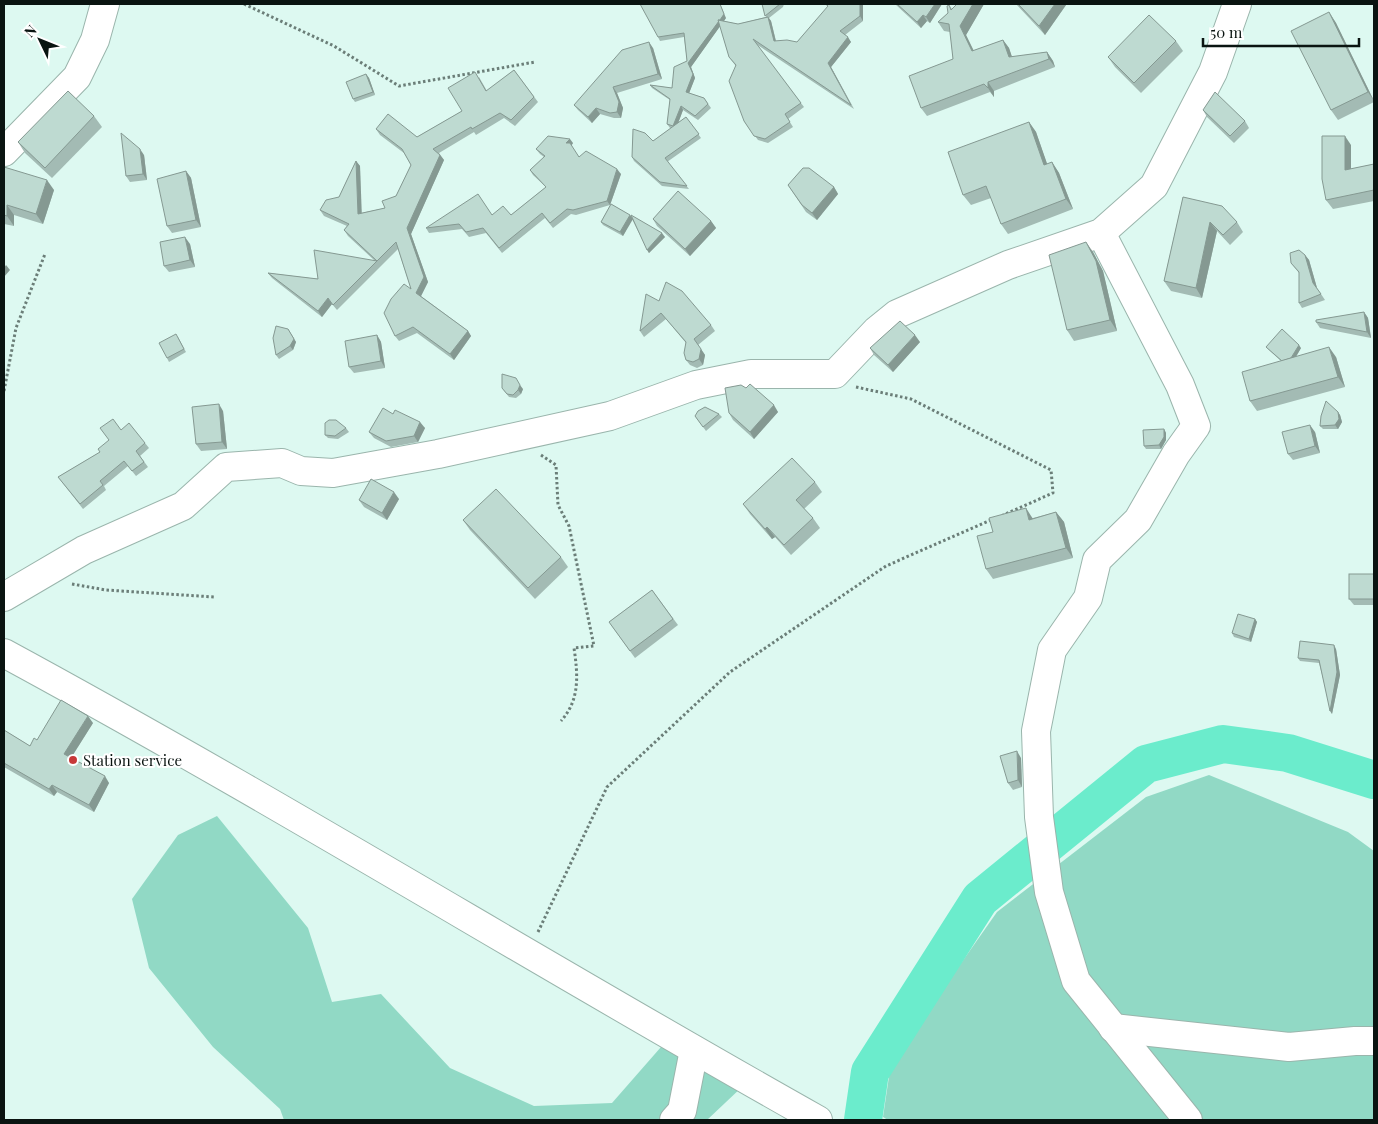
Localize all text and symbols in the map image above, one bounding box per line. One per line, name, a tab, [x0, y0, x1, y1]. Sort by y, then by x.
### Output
north arrow	[15, 15, 65, 65]
scale bar	[1203, 15, 1359, 47]
text: N	[20, 21, 41, 41]
text: 50 m	[1210, 22, 1243, 42]
place label: Station service	[83, 750, 182, 770]
marker: Station service	[67, 754, 79, 766]

